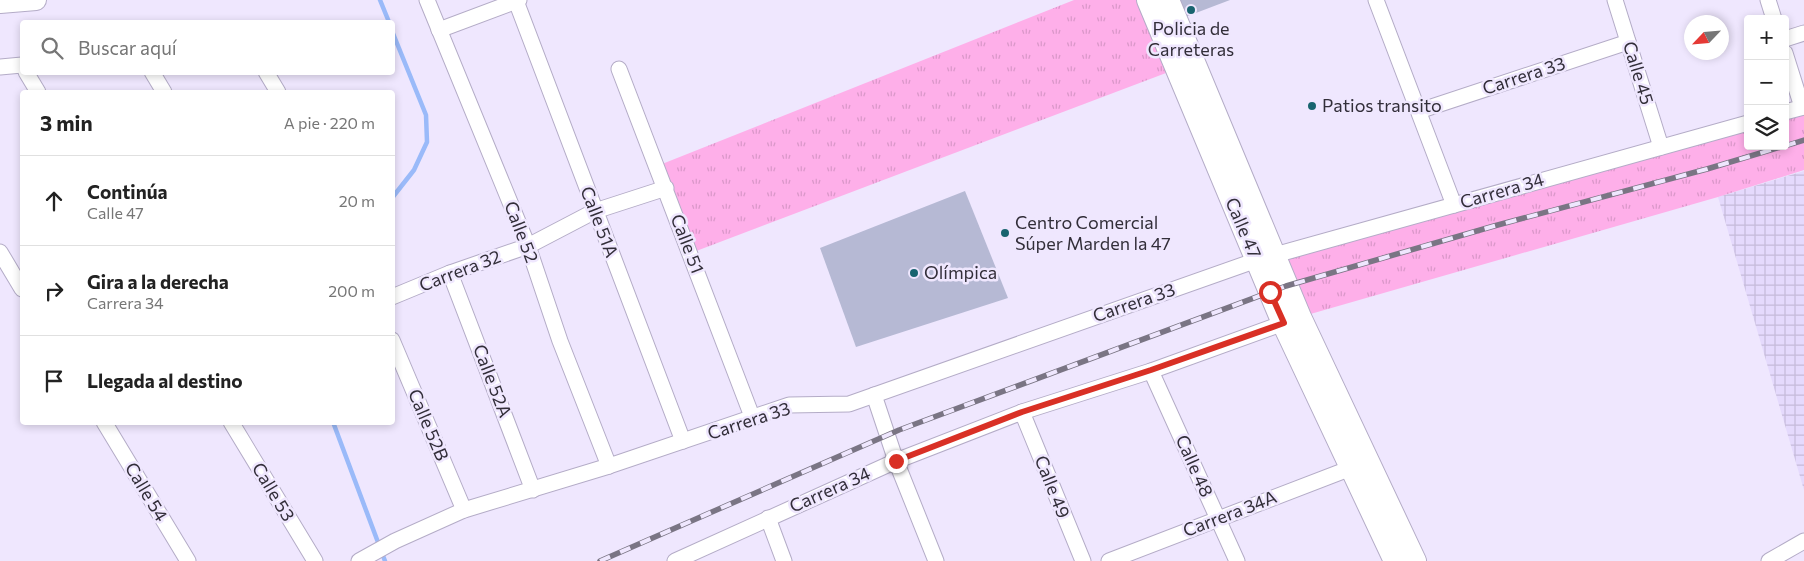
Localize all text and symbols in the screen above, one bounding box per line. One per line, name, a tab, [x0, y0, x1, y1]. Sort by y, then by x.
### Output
marker: Policia de Carreteras	[1185, 4, 1197, 16]
north arrow	[1684, 15, 1729, 60]
map controls	[1744, 15, 1789, 150]
button: +	[1744, 15, 1789, 60]
place label: Policia de Carreteras	[1148, 17, 1234, 60]
search box	[20, 20, 395, 75]
icon: search	[38, 34, 66, 62]
text: Buscar aquí	[78, 36, 177, 59]
street label: Calle 45	[1619, 38, 1659, 107]
street label: Carrera 33	[1480, 51, 1568, 99]
button: −	[1744, 60, 1789, 105]
place label: Patios transito	[1322, 94, 1442, 116]
marker: Patios transito	[1306, 100, 1318, 112]
button: layers	[1744, 105, 1789, 150]
text: 3 min	[40, 110, 93, 135]
text: A pie · 220 m	[284, 113, 375, 132]
street label: Carrera 34	[1457, 168, 1546, 213]
text: Continúa	[87, 180, 168, 203]
street label: Calle 51A	[576, 183, 624, 260]
icon: ahead	[40, 187, 68, 215]
text: 20 m	[339, 191, 375, 210]
street label: Calle 47	[1221, 194, 1267, 261]
street label: Calle 52	[500, 198, 544, 266]
text: Calle 47	[87, 203, 144, 222]
street label: Calle 51	[667, 211, 709, 276]
place label: Centro Comercial Súper Marden la 47	[1015, 211, 1171, 254]
marker: Centro Comercial Súper Marden la 47	[999, 227, 1011, 239]
street label: Carrera 32	[416, 244, 503, 296]
place label: Olímpica	[924, 261, 997, 283]
marker: Olímpica	[908, 267, 920, 279]
text: Gira a la derecha	[87, 270, 229, 293]
icon: right	[40, 277, 68, 305]
street label: Carrera 33	[1090, 278, 1178, 326]
text: 200 m	[328, 281, 375, 300]
route start	[1259, 281, 1282, 304]
text: Carrera 34	[87, 293, 164, 312]
street label: Calle 52A	[469, 341, 517, 420]
icon: arrive	[40, 367, 68, 395]
text: Llegada al destino	[87, 369, 243, 392]
street label: Calle 52B	[404, 385, 454, 464]
street label: Carrera 33	[705, 396, 793, 444]
street label: Calle 48	[1172, 431, 1218, 500]
route end	[885, 450, 908, 473]
street label: Calle 49	[1030, 452, 1075, 521]
street label: Calle 54	[121, 458, 173, 525]
street label: Calle 53	[248, 458, 300, 525]
street label: Carrera 34	[786, 461, 874, 517]
street label: Carrera 34A	[1180, 485, 1280, 541]

